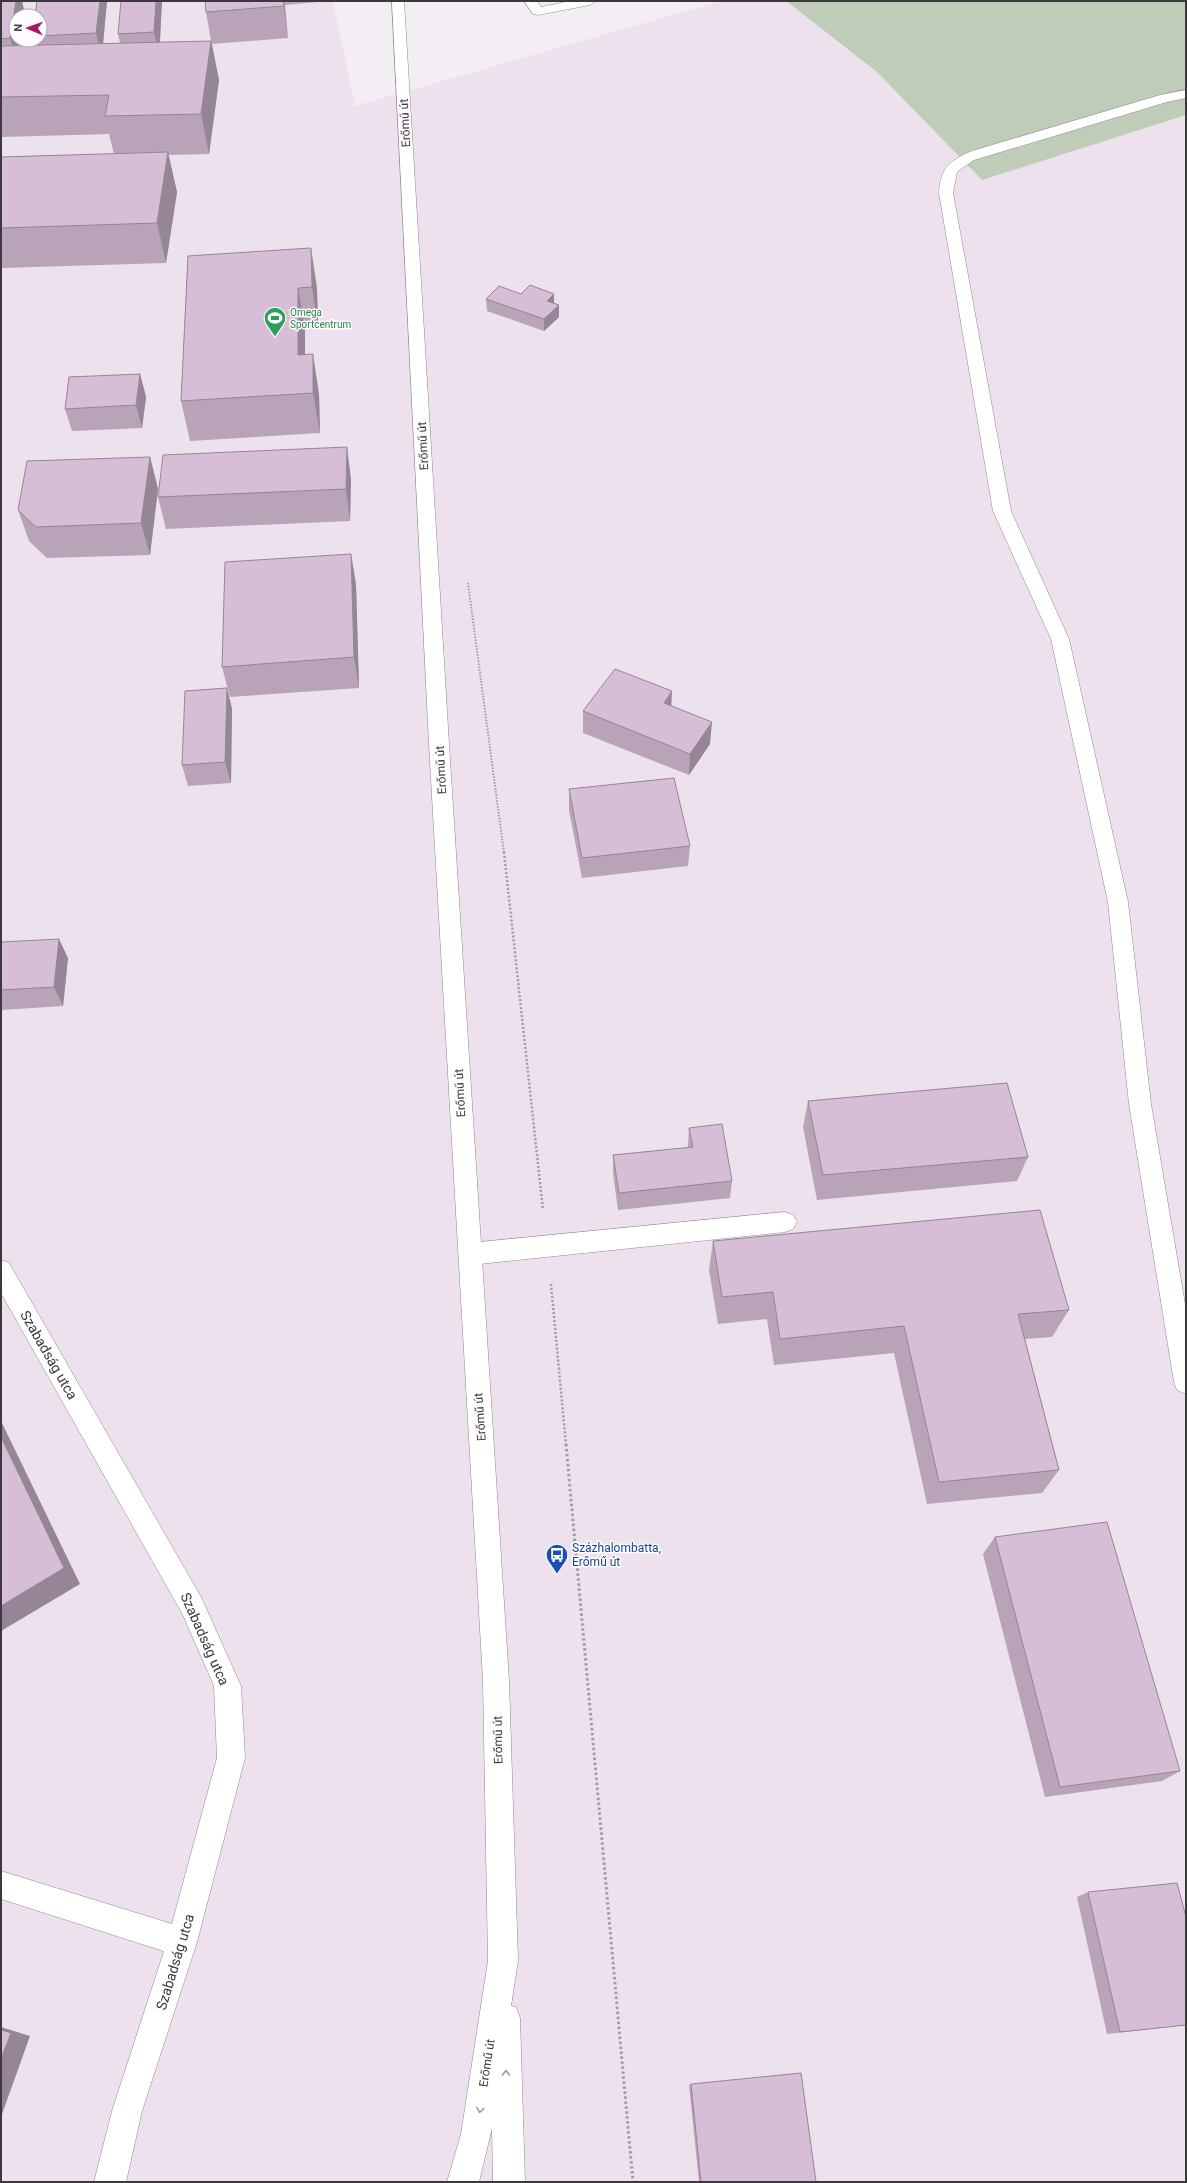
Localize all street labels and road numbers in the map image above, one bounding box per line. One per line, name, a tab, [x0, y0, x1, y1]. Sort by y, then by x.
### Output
street label: Erőmű út	[397, 98, 413, 147]
street label: Erőmű út	[415, 421, 431, 470]
street label: Erőmű út	[433, 745, 449, 794]
street label: Erőmű út	[452, 1068, 468, 1117]
street label: Szabadság utca	[17, 1308, 81, 1402]
street label: Erőmű út	[471, 1392, 489, 1442]
street label: Szabadság utca	[177, 1590, 233, 1688]
street label: Erőmű út	[491, 1716, 505, 1764]
street label: Szabadság utca	[153, 1912, 197, 2012]
street label: Erőmű út	[476, 2038, 498, 2088]

